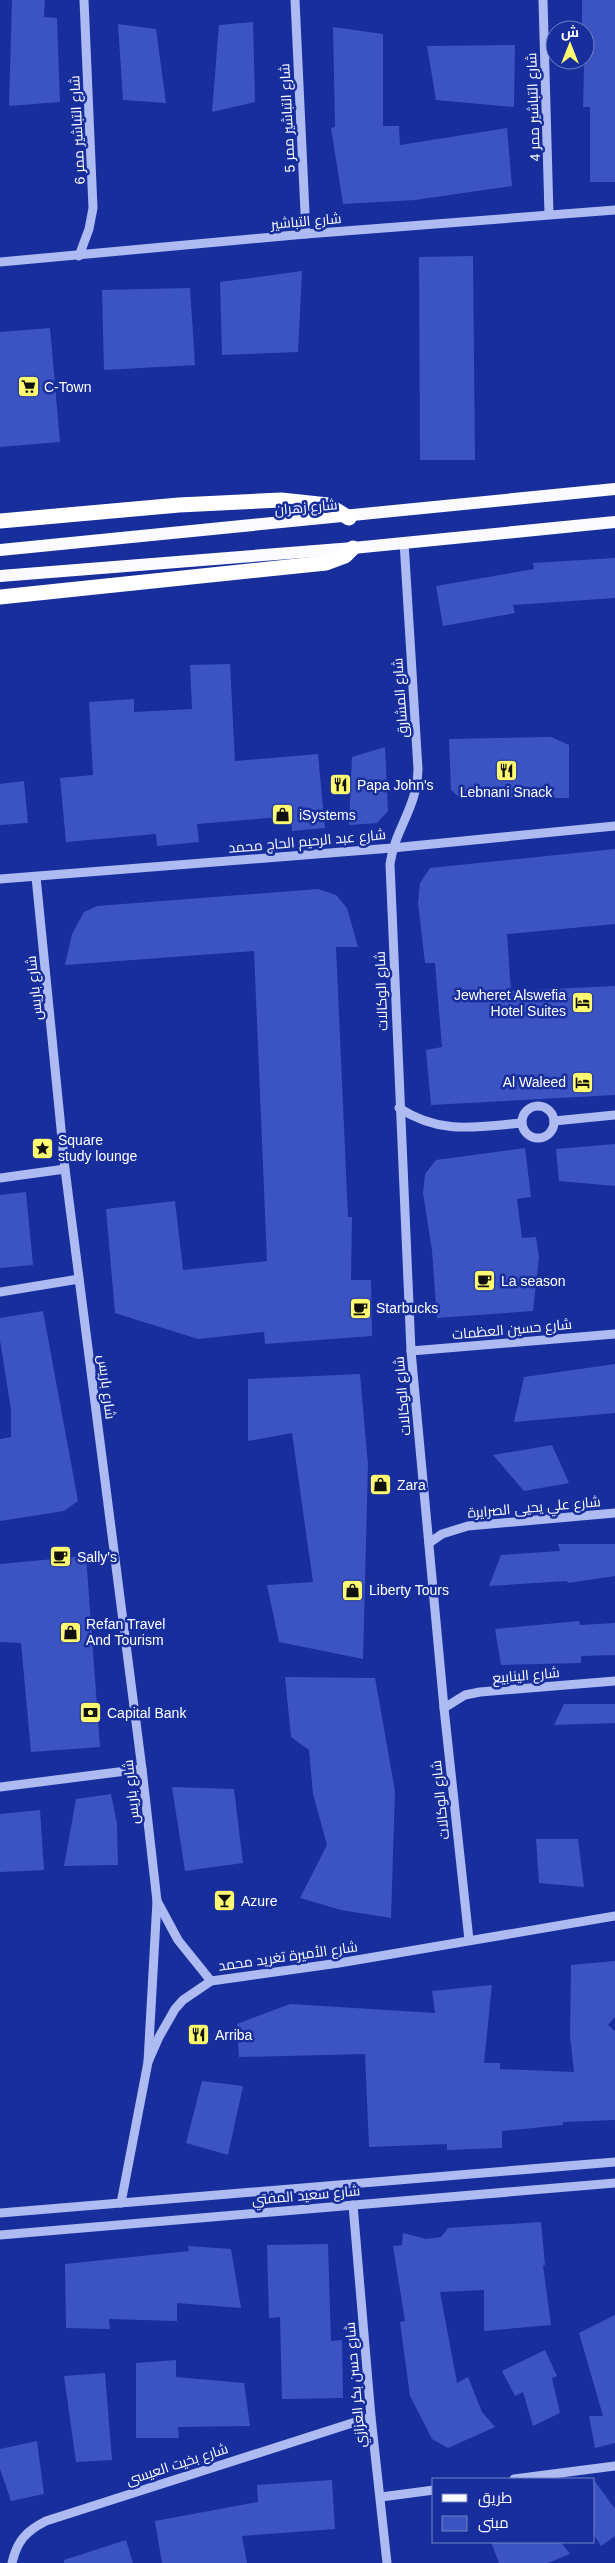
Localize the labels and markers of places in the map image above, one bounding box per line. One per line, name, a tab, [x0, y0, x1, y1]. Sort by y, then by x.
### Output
supermarket icon: C-Town	[16, 375, 40, 399]
place label: C-Town	[44, 379, 91, 395]
restaurant icon: Lebnani Snack	[494, 758, 518, 782]
restaurant icon: Papa John's	[329, 773, 353, 797]
place label: Papa John's	[357, 777, 434, 793]
place label: Lebnani Snack	[460, 784, 553, 800]
shop icon: iSystems	[271, 803, 295, 827]
place label: iSystems	[299, 807, 356, 823]
place label: Jewheret Alswefia Hotel Suites	[454, 987, 566, 1019]
hotel icon: Jewheret Alswefia Hotel Suites	[570, 991, 594, 1015]
hotel icon: Al Waleed	[570, 1070, 594, 1094]
place label: Al Waleed	[503, 1074, 566, 1090]
place label: Square study lounge	[58, 1132, 138, 1164]
place icon: Square study lounge	[30, 1136, 54, 1160]
cafe icon: La season	[473, 1269, 497, 1293]
place label: La season	[501, 1273, 566, 1289]
cafe icon: Starbucks	[348, 1296, 372, 1320]
place label: Starbucks	[376, 1300, 438, 1316]
shop icon: Zara	[369, 1473, 393, 1497]
place label: Zara	[397, 1477, 426, 1493]
cafe icon: Sally's	[49, 1545, 73, 1569]
place label: Sally's	[77, 1549, 117, 1565]
shop icon: Liberty Tours	[341, 1578, 365, 1602]
place label: Liberty Tours	[369, 1582, 449, 1598]
place label: Refan Travel And Tourism	[86, 1616, 165, 1648]
shop icon: Refan Travel And Tourism	[58, 1620, 82, 1644]
bank icon: Capital Bank	[79, 1701, 103, 1725]
place label: Capital Bank	[107, 1705, 187, 1721]
bar icon: Azure	[213, 1889, 237, 1913]
place label: Azure	[241, 1893, 278, 1909]
restaurant icon: Arriba	[187, 2023, 211, 2047]
place label: Arriba	[215, 2027, 253, 2043]

